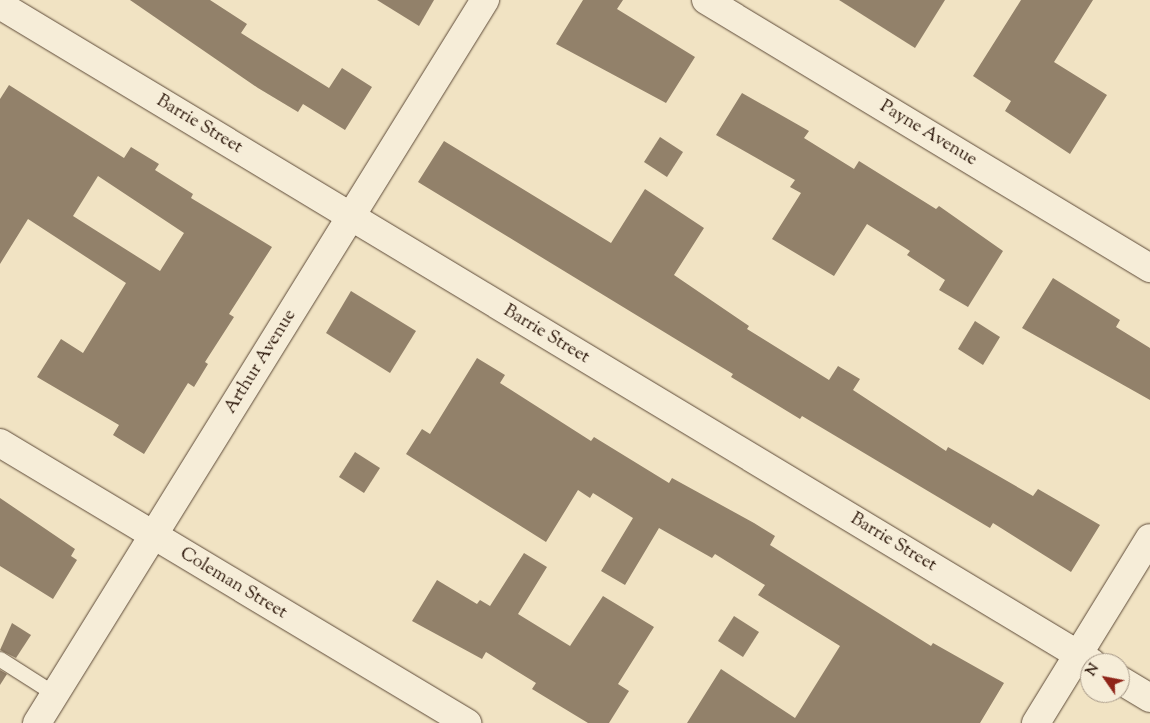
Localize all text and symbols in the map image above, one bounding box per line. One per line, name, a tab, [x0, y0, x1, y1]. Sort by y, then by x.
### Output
street label: Barrie Street	[152, 91, 246, 159]
street label: Payne Avenue	[875, 96, 981, 172]
street label: Barrie Street	[499, 301, 593, 369]
street label: Arthur Avenue	[220, 306, 302, 418]
street label: Barrie Street	[846, 509, 940, 577]
street label: Coleman Street	[176, 544, 290, 624]
north arrow	[1080, 653, 1130, 703]
text: N	[1082, 660, 1105, 681]

